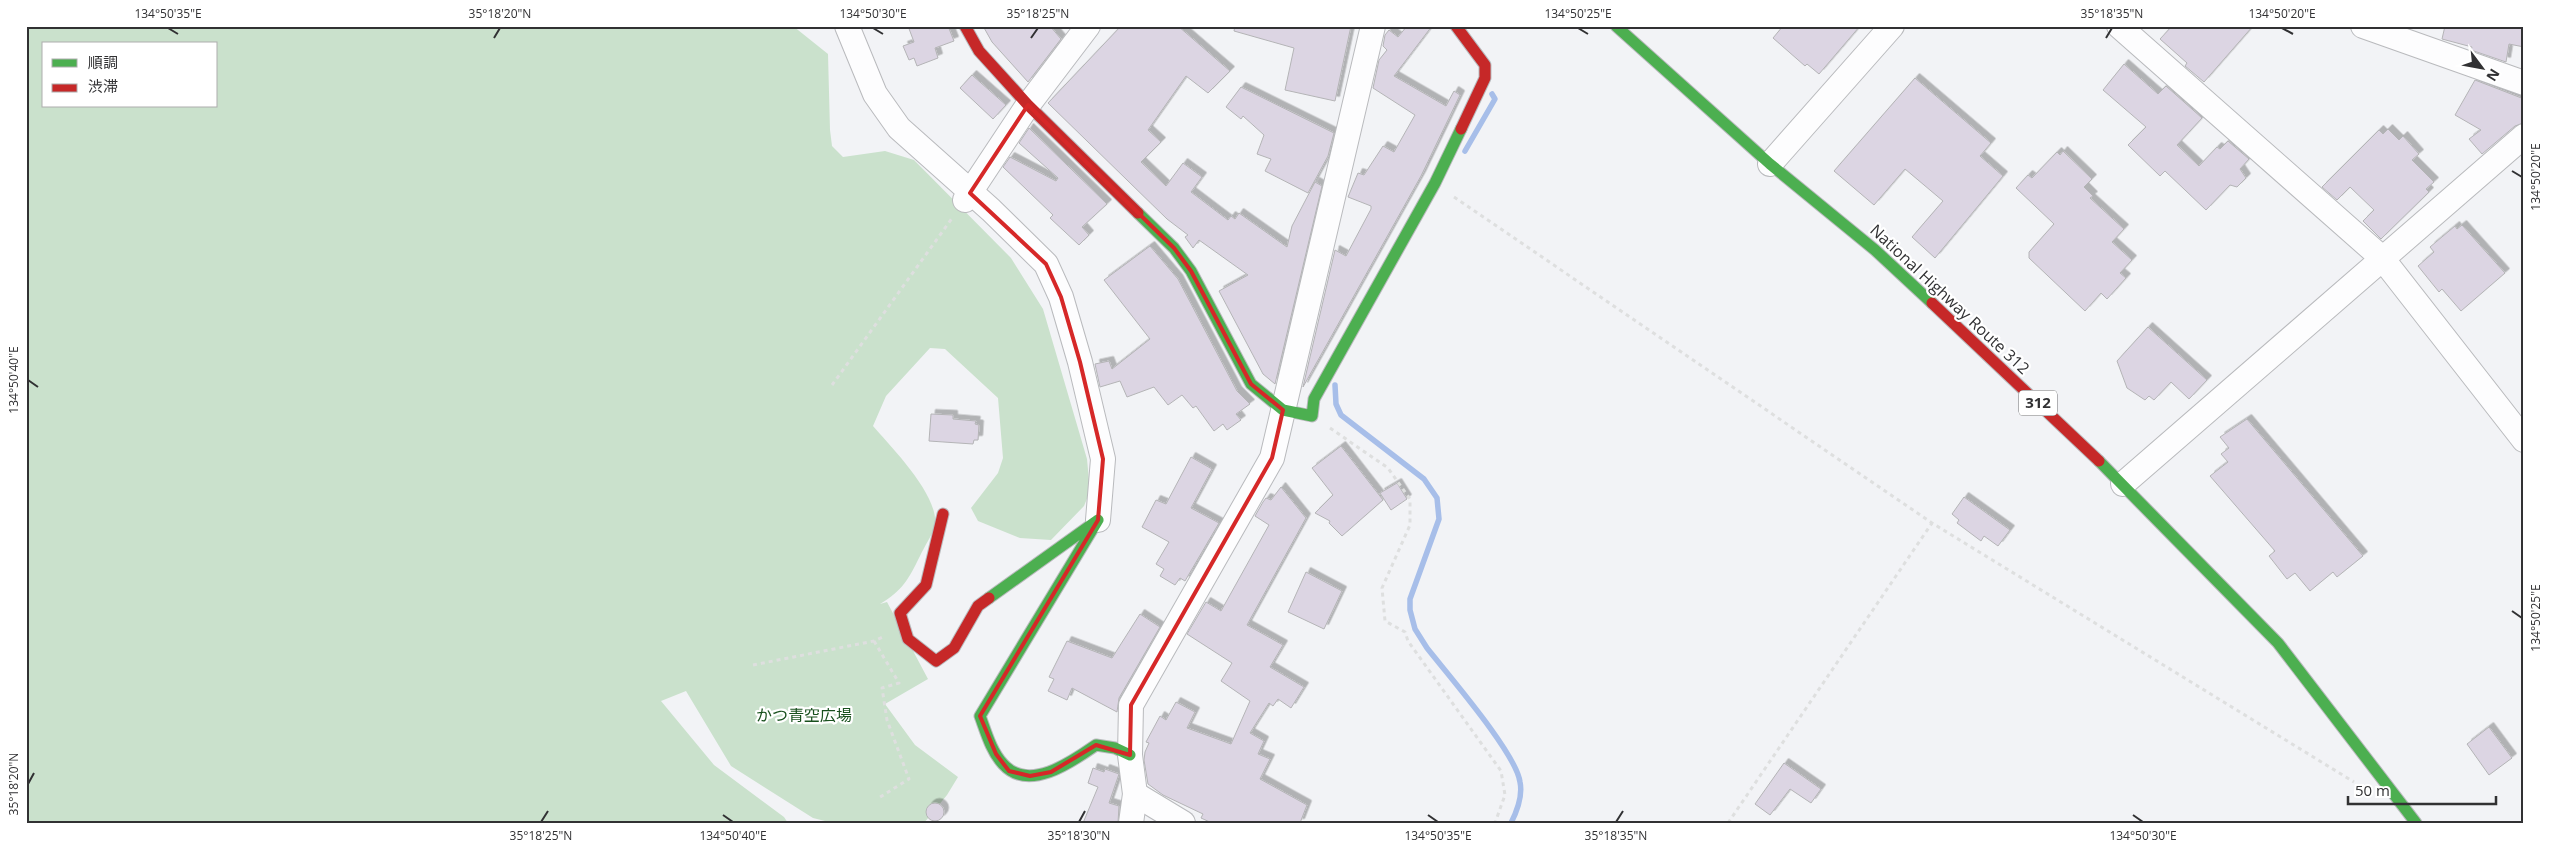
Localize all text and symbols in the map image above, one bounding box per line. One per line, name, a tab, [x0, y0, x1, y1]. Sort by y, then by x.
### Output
text: 134°50'35"E	[134, 5, 202, 22]
text: 35°18'20"N	[469, 5, 531, 22]
text: 134°50'30"E	[839, 5, 907, 22]
text: 35°18'25"N	[1007, 5, 1069, 22]
text: 134°50'25"E	[1544, 5, 1612, 22]
text: 35°18'35"N	[2081, 5, 2143, 22]
text: 134°50'20"E	[2248, 5, 2316, 22]
legend	[42, 42, 218, 108]
north arrow	[2458, 42, 2508, 92]
text: 順調	[88, 52, 118, 72]
text: N	[2482, 65, 2505, 85]
text: 渋滞	[88, 76, 118, 96]
text: 134°50'20"E	[2527, 143, 2544, 211]
street label: National Highway Route 312	[1865, 219, 2035, 379]
text: 134°50'40"E	[5, 346, 22, 414]
road number: 312	[2019, 390, 2057, 416]
text: 134°50'25"E	[2527, 584, 2544, 652]
park label: かつ青空広場	[756, 704, 852, 726]
text: 35°18'20"N	[5, 753, 22, 815]
scale bar	[2348, 774, 2495, 806]
text: 50 m	[2355, 780, 2390, 800]
text: 35°18'25"N	[510, 827, 572, 844]
text: 134°50'40"E	[699, 827, 767, 844]
text: 35°18'30"N	[1048, 827, 1110, 844]
text: 134°50'35"E	[1404, 827, 1472, 844]
text: 35°18'35"N	[1585, 827, 1647, 844]
text: 134°50'30"E	[2109, 827, 2177, 844]

